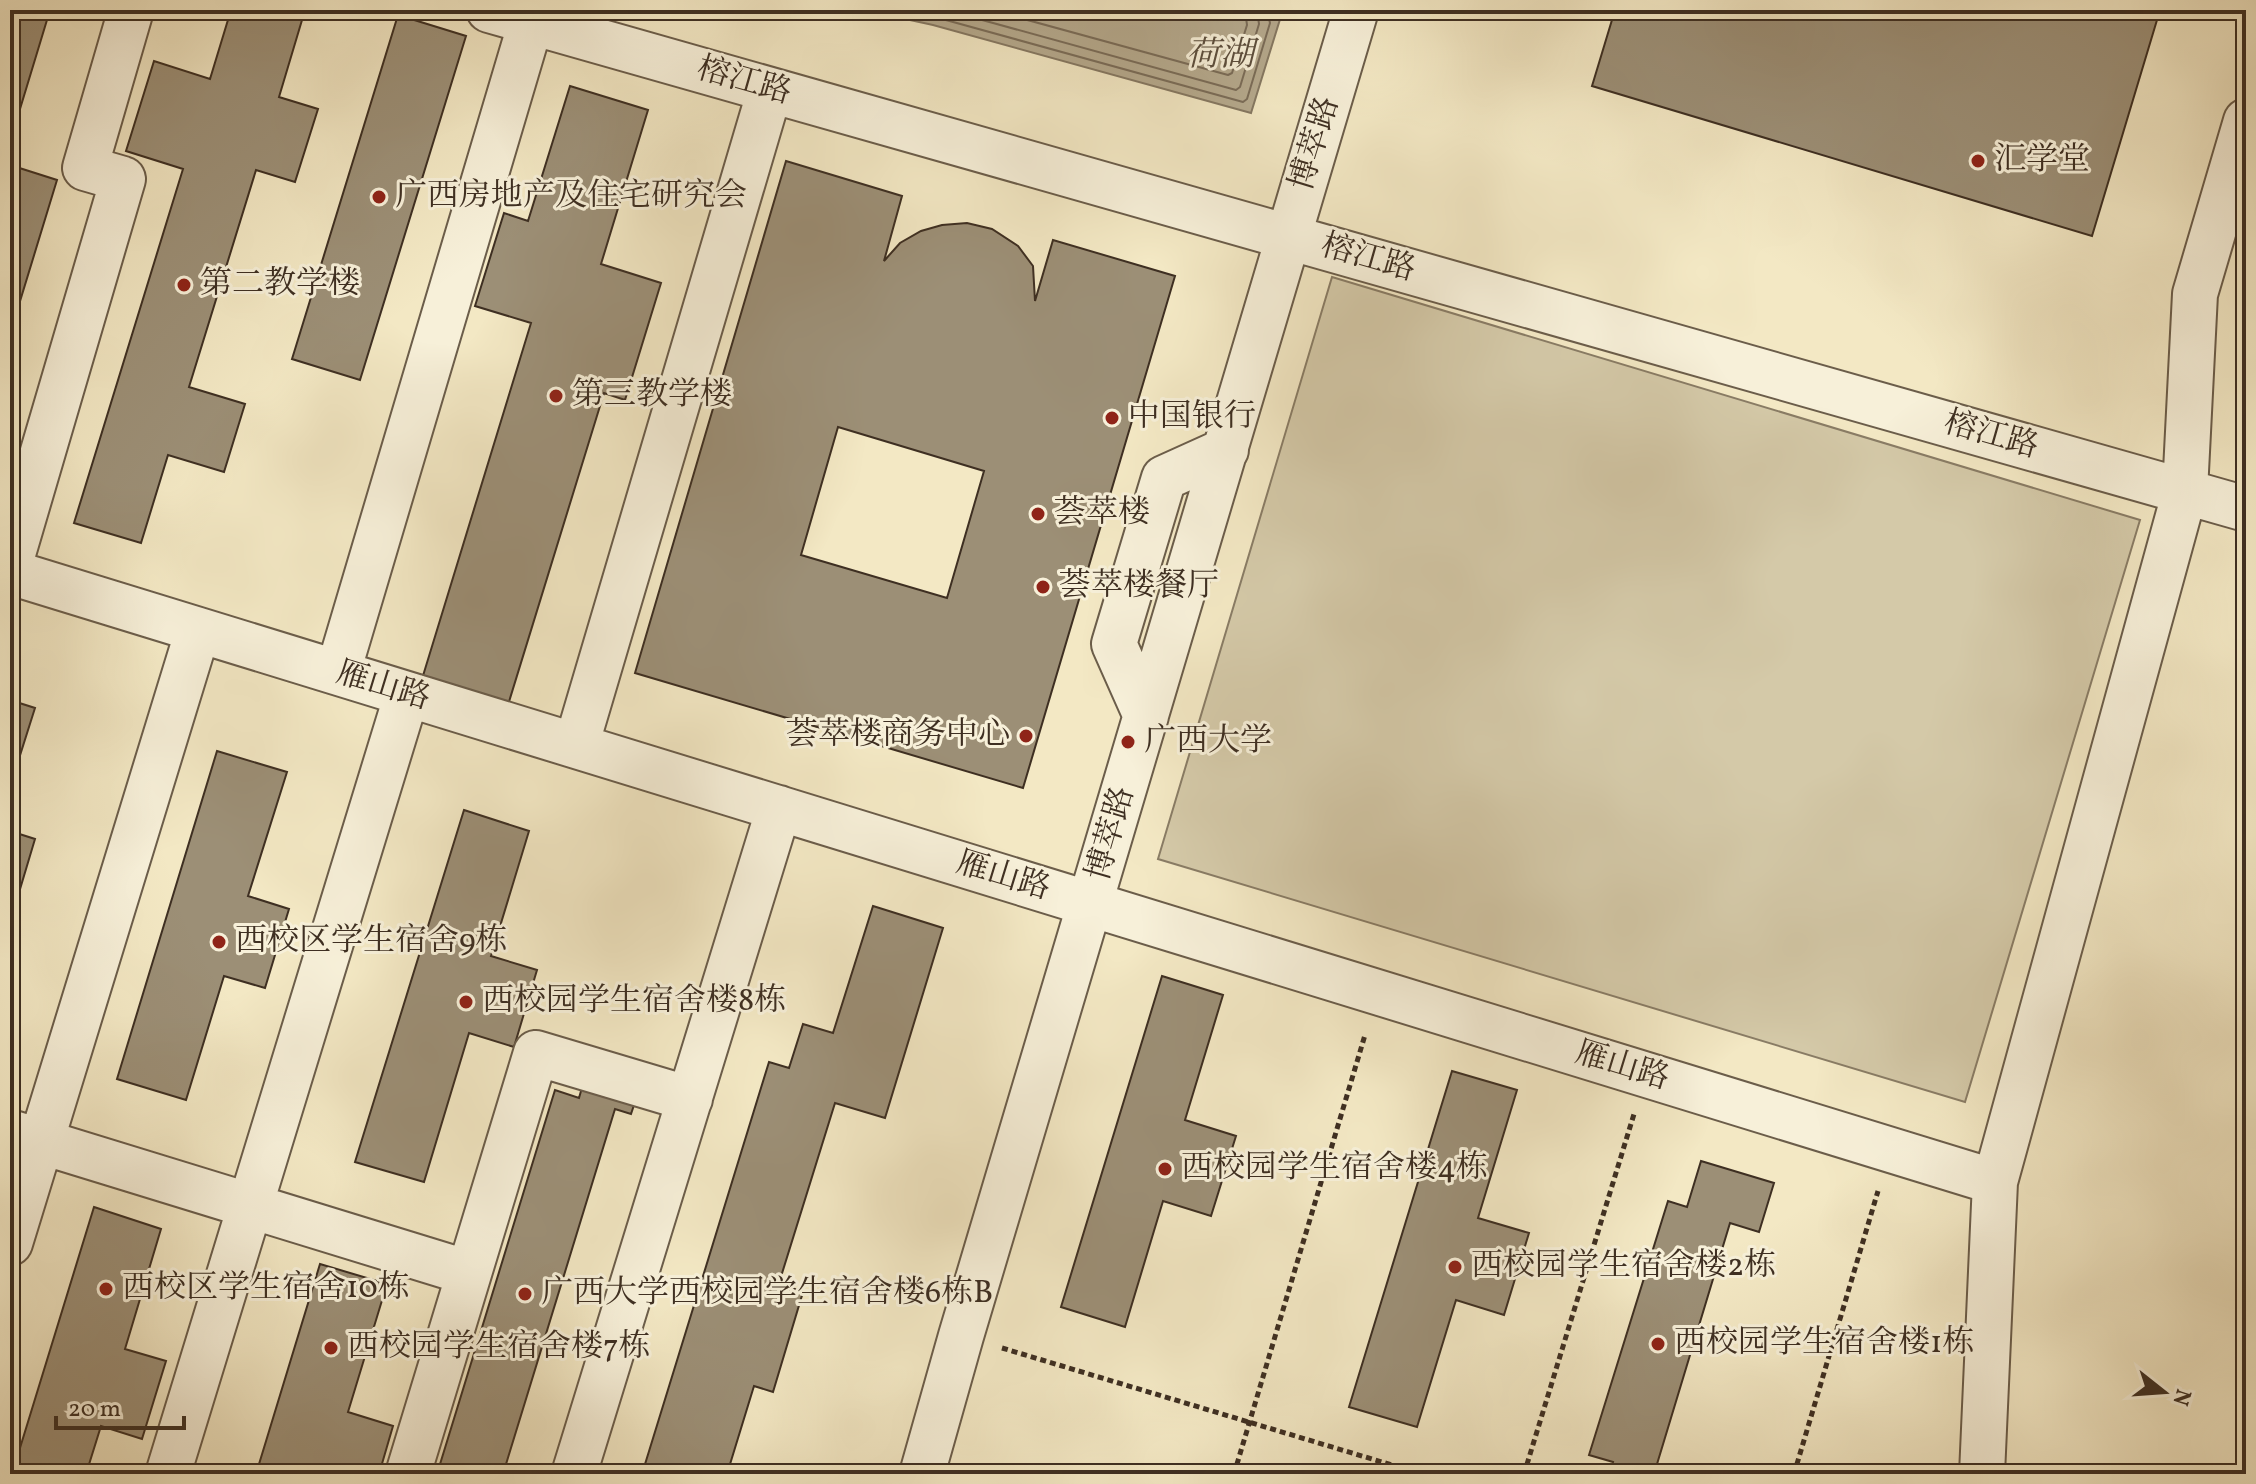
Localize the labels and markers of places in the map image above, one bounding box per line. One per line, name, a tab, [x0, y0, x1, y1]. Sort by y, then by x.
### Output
place label: 汇学堂	[1994, 139, 2090, 183]
marker: 汇学堂	[1969, 152, 1987, 170]
place label: 广西房地产及住宅研究会	[395, 175, 747, 219]
marker: 广西房地产及住宅研究会	[370, 188, 388, 206]
place label: 第二教学楼	[200, 263, 360, 307]
marker: 第二教学楼	[175, 276, 193, 294]
place label: 第三教学楼	[572, 374, 732, 418]
marker: 第三教学楼	[547, 387, 565, 405]
place label: 中国银行	[1128, 396, 1256, 440]
marker: 中国银行	[1103, 409, 1121, 427]
place label: 荟萃楼	[1054, 492, 1150, 536]
marker: 荟萃楼	[1029, 505, 1047, 523]
place label: 荟萃楼餐厅	[1059, 565, 1219, 609]
marker: 荟萃楼餐厅	[1034, 578, 1052, 596]
place label: 荟萃楼商务中心	[786, 714, 1010, 758]
place label: 广西大学	[1144, 720, 1272, 764]
marker: 荟萃楼商务中心	[1017, 727, 1035, 745]
marker: 广西大学	[1119, 733, 1137, 751]
place label: 西校区学生宿舍9栋	[235, 920, 508, 964]
marker: 西校区学生宿舍9栋	[210, 933, 228, 951]
place label: 西校园学生宿舍楼8栋	[482, 980, 786, 1024]
marker: 西校园学生宿舍楼8栋	[457, 993, 475, 1011]
place label: 西校园学生宿舍楼4栋	[1181, 1147, 1488, 1191]
marker: 西校园学生宿舍楼4栋	[1156, 1160, 1174, 1178]
place label: 西校园学生宿舍楼2栋	[1471, 1245, 1776, 1289]
marker: 西校园学生宿舍楼2栋	[1446, 1258, 1464, 1276]
place label: 西校区学生宿舍10栋	[122, 1267, 410, 1311]
place label: 广西大学西校园学生宿舍楼6栋B	[541, 1272, 993, 1316]
marker: 西校区学生宿舍10栋	[97, 1280, 115, 1298]
marker: 广西大学西校园学生宿舍楼6栋B	[516, 1285, 534, 1303]
place label: 西校园学生宿舍楼1栋	[1674, 1322, 1974, 1366]
place label: 西校园学生宿舍楼7栋	[347, 1326, 651, 1370]
marker: 西校园学生宿舍楼1栋	[1649, 1335, 1667, 1353]
marker: 西校园学生宿舍楼7栋	[322, 1339, 340, 1357]

